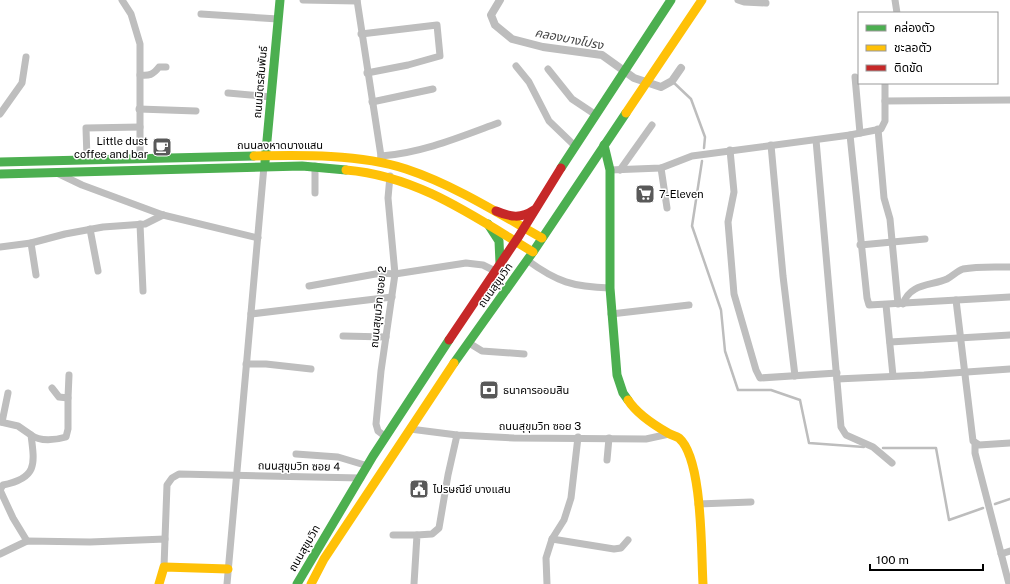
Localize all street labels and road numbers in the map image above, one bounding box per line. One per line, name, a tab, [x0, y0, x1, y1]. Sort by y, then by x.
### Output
street label: ถนนมิตรสัมพันธ์	[251, 45, 269, 119]
street label: ถนนลงหาดบางแสน	[237, 139, 323, 151]
street label: ถนนสุขุมวิท	[475, 261, 515, 310]
street label: ถนนสุขุมวิท ซอย 2	[368, 265, 389, 349]
street label: ถนนสุขุมวิท ซอย 3	[499, 420, 581, 433]
street label: ถนนสุขุมวิท ซอย 4	[258, 459, 340, 474]
street label: ถนนสุขุมวิท	[286, 523, 323, 574]

